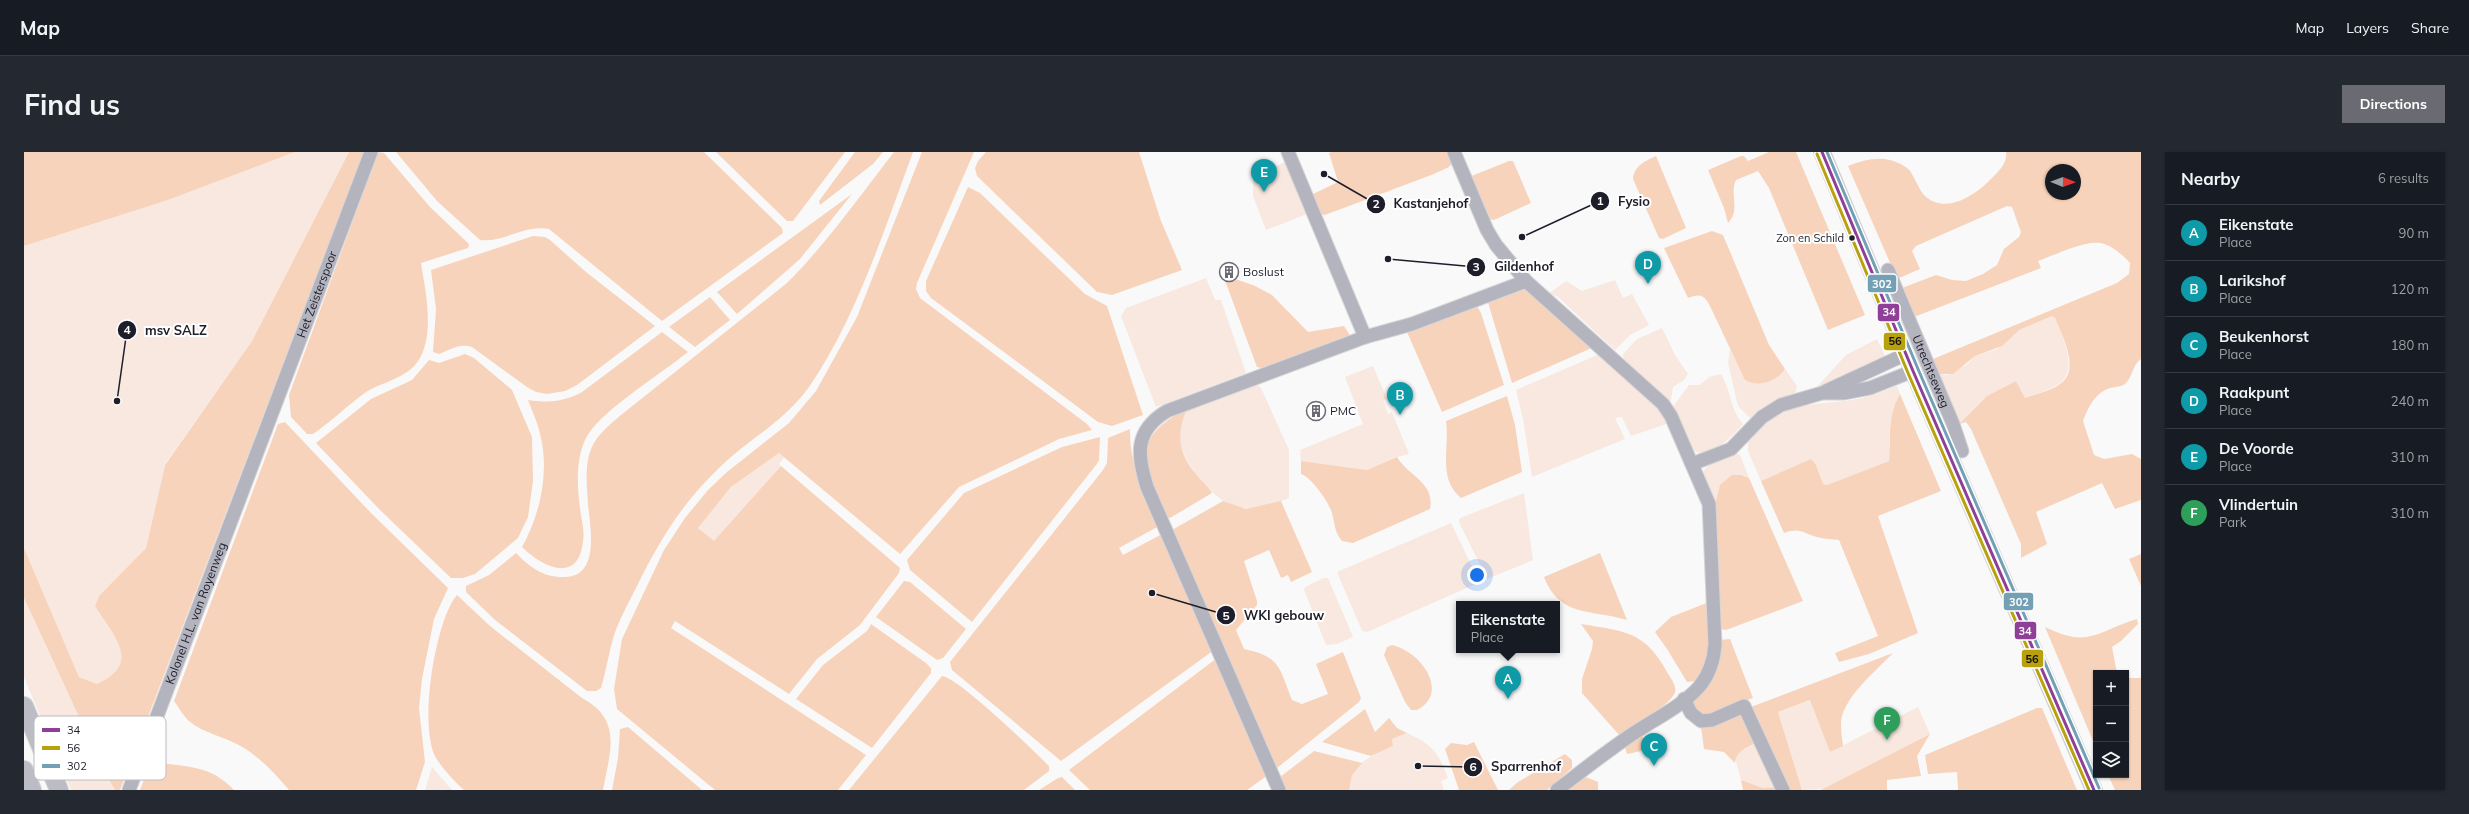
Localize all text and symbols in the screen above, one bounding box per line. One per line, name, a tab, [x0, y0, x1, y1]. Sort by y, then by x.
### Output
text: Map	[20, 16, 60, 40]
text: Map	[2295, 19, 2324, 37]
text: Layers	[2346, 19, 2389, 37]
text: Share	[2411, 19, 2449, 37]
button: Directions	[2342, 85, 2445, 123]
text: Find us	[24, 87, 120, 122]
pin: E	[1251, 159, 1277, 192]
north arrow	[2045, 164, 2081, 200]
text: Nearby	[2181, 168, 2240, 189]
text: 6 results	[2378, 170, 2429, 186]
callout: Fysio	[1590, 189, 1658, 214]
callout: Kastanjehof	[1366, 191, 1477, 216]
text: 1	[1596, 193, 1604, 208]
text: Fysio	[1618, 193, 1650, 210]
text: Kastanjehof	[1394, 195, 1469, 211]
text: 2	[1372, 196, 1380, 211]
text: Eikenstate	[2219, 215, 2294, 234]
text: A	[2189, 225, 2199, 241]
text: 90 m	[2399, 225, 2429, 241]
place label: Zon en Schild	[1776, 231, 1844, 245]
marker: Zon en Schild	[1847, 233, 1857, 243]
text: Place	[2219, 234, 2252, 250]
street label: Het Zeisterspoor	[293, 248, 340, 340]
pin: D	[1635, 251, 1661, 284]
callout: Gildenhof	[1466, 254, 1561, 279]
text: Gildenhof	[1494, 258, 1554, 274]
text: 3	[1472, 259, 1480, 274]
building icon: Boslust	[1218, 261, 1240, 283]
place label: Boslust	[1243, 264, 1284, 279]
text: Larikshof	[2219, 271, 2286, 290]
line badge: 302	[1867, 274, 1897, 293]
text: 302	[1872, 277, 1892, 291]
text: B	[2190, 281, 2198, 297]
text: 120 m	[2391, 281, 2429, 297]
text: Place	[2219, 290, 2252, 306]
line badge: 34	[1877, 303, 1900, 322]
text: 34	[1882, 305, 1896, 319]
callout: msv SALZ	[117, 318, 215, 343]
text: 4	[123, 322, 131, 337]
text: msv SALZ	[145, 322, 207, 338]
text: Beukenhorst	[2219, 327, 2309, 346]
line badge: 56	[1883, 332, 1906, 351]
street label: Utrechtseweg	[1909, 333, 1953, 410]
text: 56	[1888, 334, 1902, 348]
text: C	[2190, 337, 2198, 353]
text: 180 m	[2391, 337, 2429, 353]
text: Place	[2219, 346, 2252, 362]
pin: B	[1387, 382, 1413, 415]
text: Raakpunt	[2219, 383, 2289, 402]
text: D	[2189, 393, 2199, 409]
text: 240 m	[2391, 393, 2429, 409]
building icon: PMC	[1305, 400, 1327, 422]
text: Place	[2219, 402, 2252, 418]
place label: PMC	[1330, 403, 1356, 418]
text: De Voorde	[2219, 439, 2294, 458]
text: E	[2190, 449, 2198, 465]
text: 310 m	[2391, 449, 2429, 465]
text: Place	[2219, 458, 2252, 474]
text: Vlindertuin	[2219, 495, 2298, 514]
text: F	[2190, 505, 2198, 521]
text: 310 m	[2391, 505, 2429, 521]
text: Park	[2219, 514, 2246, 530]
street label: Kolonel H.L. van Royenweg	[162, 540, 229, 686]
your location	[1467, 565, 1487, 585]
line badge: 302	[2003, 592, 2034, 611]
text: 302	[2009, 595, 2029, 609]
popup	[1456, 601, 1560, 653]
callout: WKI gebouw	[1216, 603, 1332, 628]
text: WKI gebouw	[1244, 607, 1325, 623]
text: 5	[1222, 608, 1230, 623]
text: Eikenstate	[1471, 610, 1545, 629]
line badge: 34	[2014, 621, 2037, 640]
text: 34	[2018, 624, 2032, 638]
text: Place	[1471, 629, 1503, 645]
line badge: 56	[2021, 649, 2044, 668]
text: 56	[2025, 652, 2039, 666]
pin: A	[1495, 666, 1521, 699]
map controls	[2093, 670, 2129, 778]
button: +	[2093, 670, 2129, 706]
button: −	[2093, 706, 2129, 742]
pin: F	[1874, 707, 1900, 740]
legend	[34, 716, 166, 780]
text: 34	[67, 723, 81, 737]
pin: C	[1641, 733, 1667, 766]
text: 56	[67, 741, 81, 755]
button: layers	[2093, 742, 2129, 778]
callout: Sparrenhof	[1463, 754, 1569, 779]
text: Sparrenhof	[1491, 758, 1561, 774]
text: 302	[67, 759, 87, 773]
text: 6	[1469, 759, 1477, 774]

